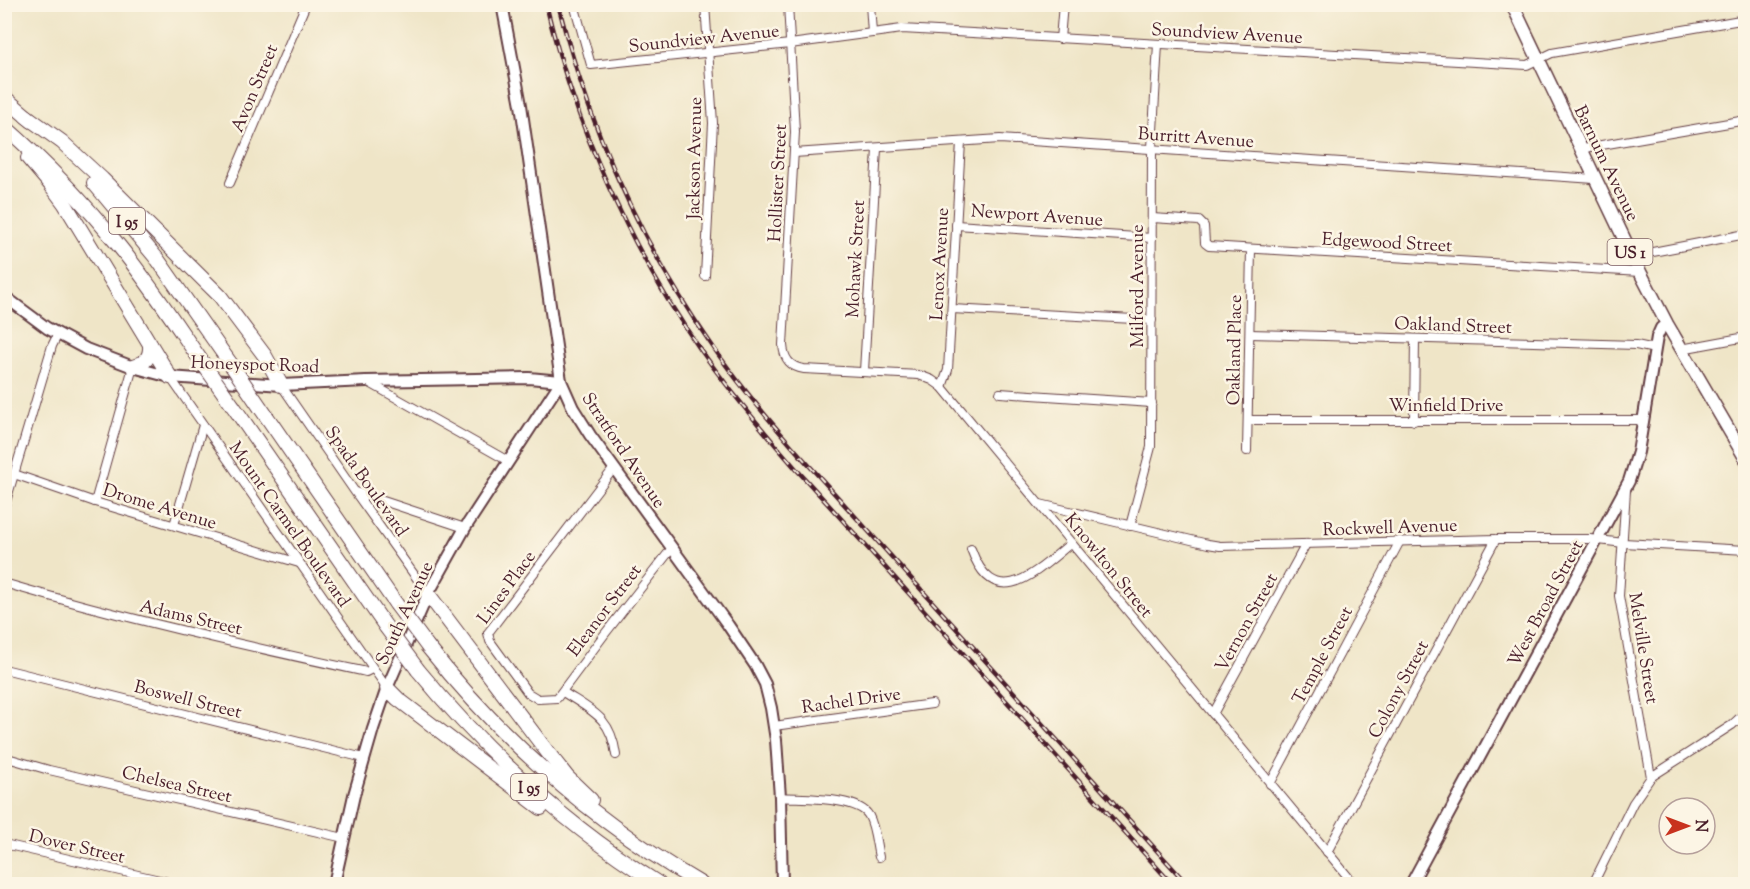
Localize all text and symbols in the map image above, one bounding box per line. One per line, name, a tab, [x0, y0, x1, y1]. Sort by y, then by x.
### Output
street label: Soundview Avenue	[1151, 18, 1303, 52]
street label: Soundview Avenue	[628, 19, 781, 61]
street label: Avon Street	[226, 41, 286, 137]
street label: Jackson Avenue	[682, 96, 710, 221]
street label: Barnum Avenue	[1566, 102, 1644, 226]
street label: Burritt Avenue	[1137, 122, 1255, 156]
street label: Hollister Street	[763, 124, 795, 243]
street label: Mohawk Street	[841, 199, 873, 319]
street label: Newport Avenue	[970, 199, 1104, 235]
street label: Lenox Avenue	[925, 207, 957, 321]
road number: I 95	[109, 208, 145, 234]
street label: Milford Avenue	[1126, 224, 1152, 348]
street label: Edgewood Street	[1321, 228, 1453, 260]
road number: US 1	[1608, 239, 1652, 265]
street label: Oakland Place	[1222, 294, 1250, 406]
street label: Oakland Street	[1394, 312, 1512, 342]
street label: Honeyspot Road	[190, 351, 320, 381]
street label: Stratford Avenue	[574, 388, 671, 514]
street label: Winfield Drive	[1389, 394, 1503, 420]
street label: Spada Boulevard	[317, 421, 413, 543]
street label: Mount Carmel Boulevard	[221, 437, 355, 613]
street label: Drome Avenue	[99, 478, 220, 538]
street label: Knowlton Street	[1057, 508, 1158, 624]
street label: Rockwell Avenue	[1322, 514, 1458, 544]
street label: West Broad Street	[1502, 536, 1591, 672]
street label: Lines Place	[472, 546, 543, 630]
street label: South Avenue	[370, 558, 441, 670]
street label: Eleanor Street	[562, 560, 649, 663]
street label: Vernon Street	[1210, 569, 1286, 677]
street label: Melville Street	[1620, 591, 1664, 706]
street label: Adams Street	[137, 595, 244, 643]
street label: Temple Street	[1287, 602, 1361, 710]
street label: Colony Street	[1363, 636, 1437, 744]
street label: Boswell Street	[131, 675, 244, 727]
street label: Rachel Drive	[800, 682, 903, 722]
street label: Chelsea Street	[119, 761, 234, 811]
road number: I 95	[511, 774, 547, 800]
north arrow	[1657, 796, 1717, 856]
text: N	[1688, 820, 1711, 833]
street label: Dover Street	[26, 824, 127, 872]

